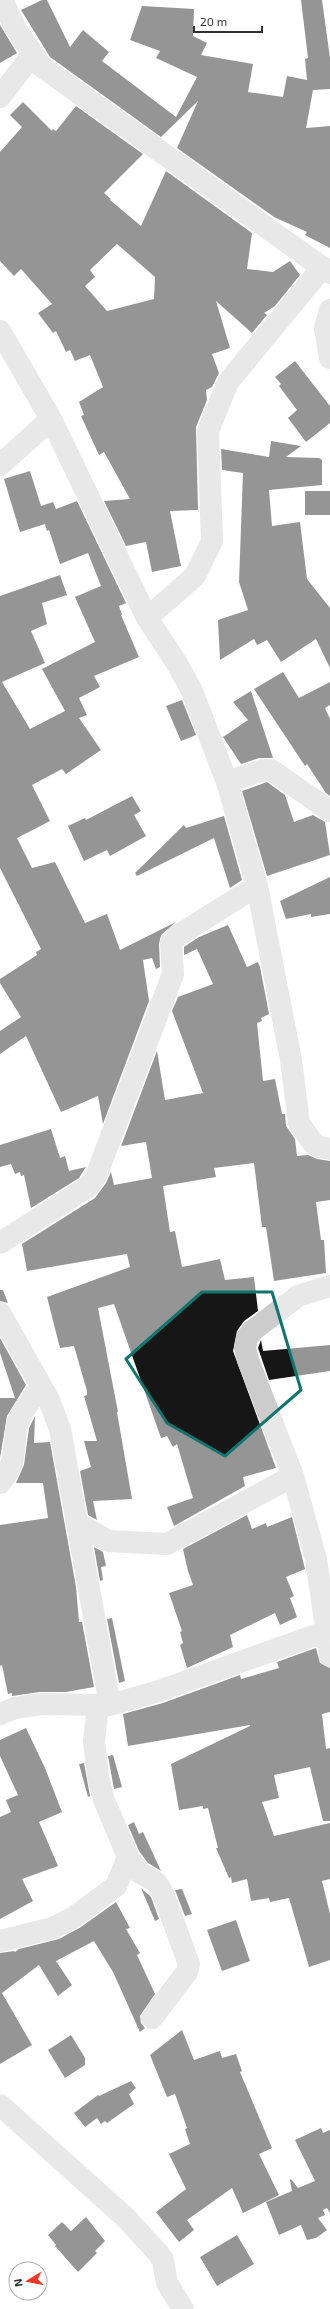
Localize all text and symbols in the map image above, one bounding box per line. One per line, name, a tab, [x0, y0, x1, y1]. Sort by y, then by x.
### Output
scale bar	[194, 8, 262, 34]
text: 20 m	[200, 14, 227, 28]
north arrow	[8, 2261, 48, 2301]
text: N	[11, 2278, 25, 2288]

